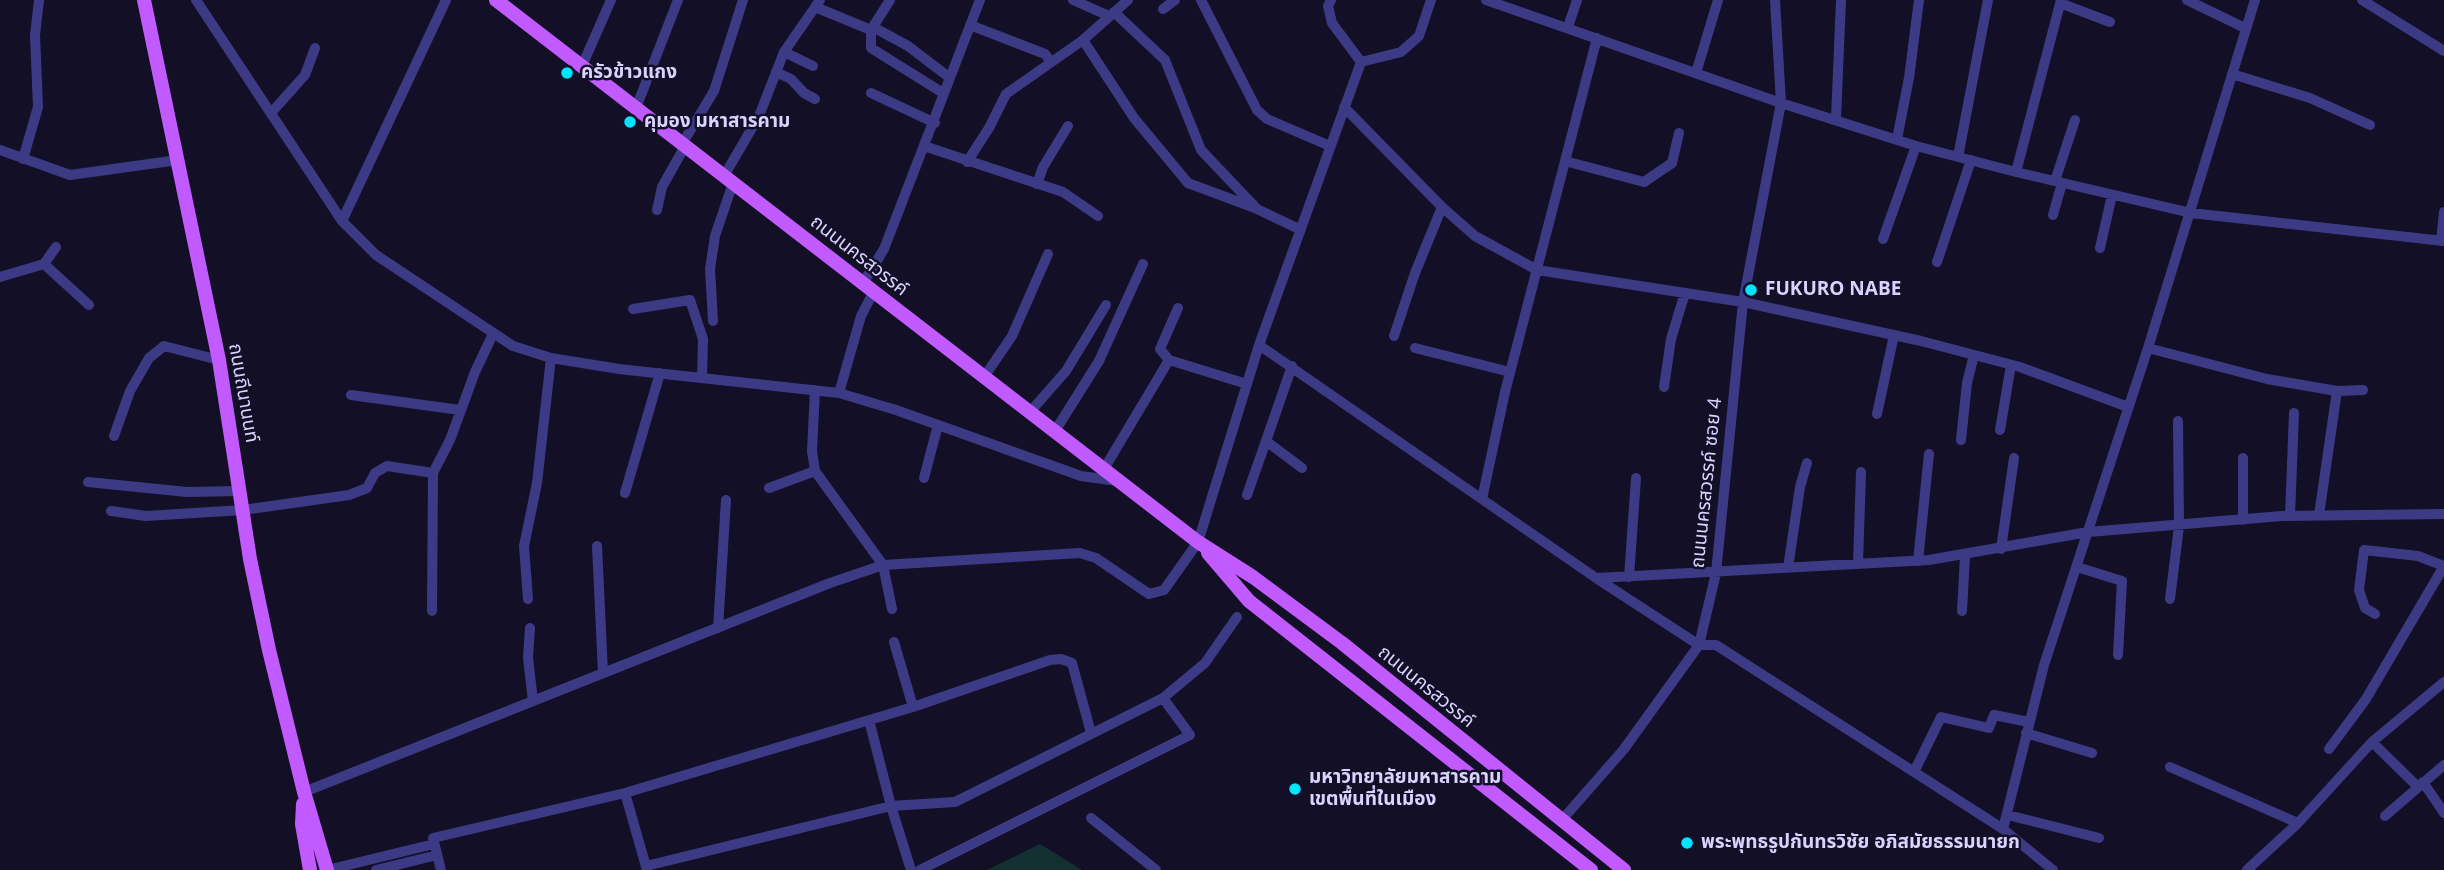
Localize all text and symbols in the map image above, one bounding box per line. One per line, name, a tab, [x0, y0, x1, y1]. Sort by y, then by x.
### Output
place label: ครัวข้าวแกง	[581, 62, 677, 84]
marker: ครัวข้าวแกง	[559, 65, 575, 81]
place label: คุมอง มหาสารคาม	[644, 111, 790, 133]
marker: คุมอง มหาสารคาม	[622, 114, 638, 130]
street label: ถนนนครสวรรค์	[806, 211, 912, 301]
place label: FUKURO NABE	[1765, 279, 1901, 301]
marker: FUKURO NABE	[1743, 282, 1759, 298]
street label: ถนนถีนานนท์	[223, 342, 263, 444]
street label: ถนนนครสวรรค์ ซอย 4	[1687, 397, 1727, 569]
street label: ถนนนครสวรรค์	[1373, 641, 1479, 733]
place label: มหาวิทยาลัยมหาสารคาม เขตพื้นที่ในเมือง	[1309, 767, 1501, 811]
marker: มหาวิทยาลัยมหาสารคาม เขตพื้นที่ในเมือง	[1287, 781, 1303, 797]
place label: พระพุทธรูปกันทรวิชัย อภิสมัยธรรมนายก	[1701, 832, 2020, 854]
marker: พระพุทธรูปกันทรวิชัย อภิสมัยธรรมนายก	[1679, 835, 1695, 851]

